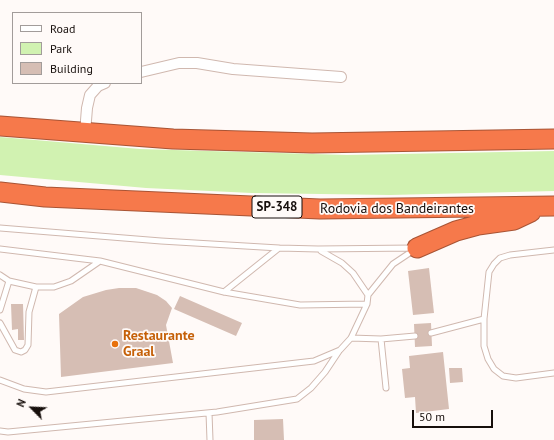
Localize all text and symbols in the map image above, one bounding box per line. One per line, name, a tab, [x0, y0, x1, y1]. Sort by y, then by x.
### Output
legend	[12, 12, 142, 84]
text: Road	[50, 21, 75, 36]
text: Park	[50, 41, 72, 56]
text: Building	[50, 61, 93, 76]
road number: SP-348	[252, 196, 302, 218]
street label: Rodovia dos Bandeirantes	[320, 201, 474, 217]
place label: Restaurante Graal	[123, 328, 195, 360]
marker: Restaurante Graal	[110, 339, 120, 349]
north arrow	[12, 388, 52, 428]
text: N	[13, 397, 29, 409]
scale bar	[414, 402, 495, 428]
text: 50 m	[419, 409, 445, 424]

